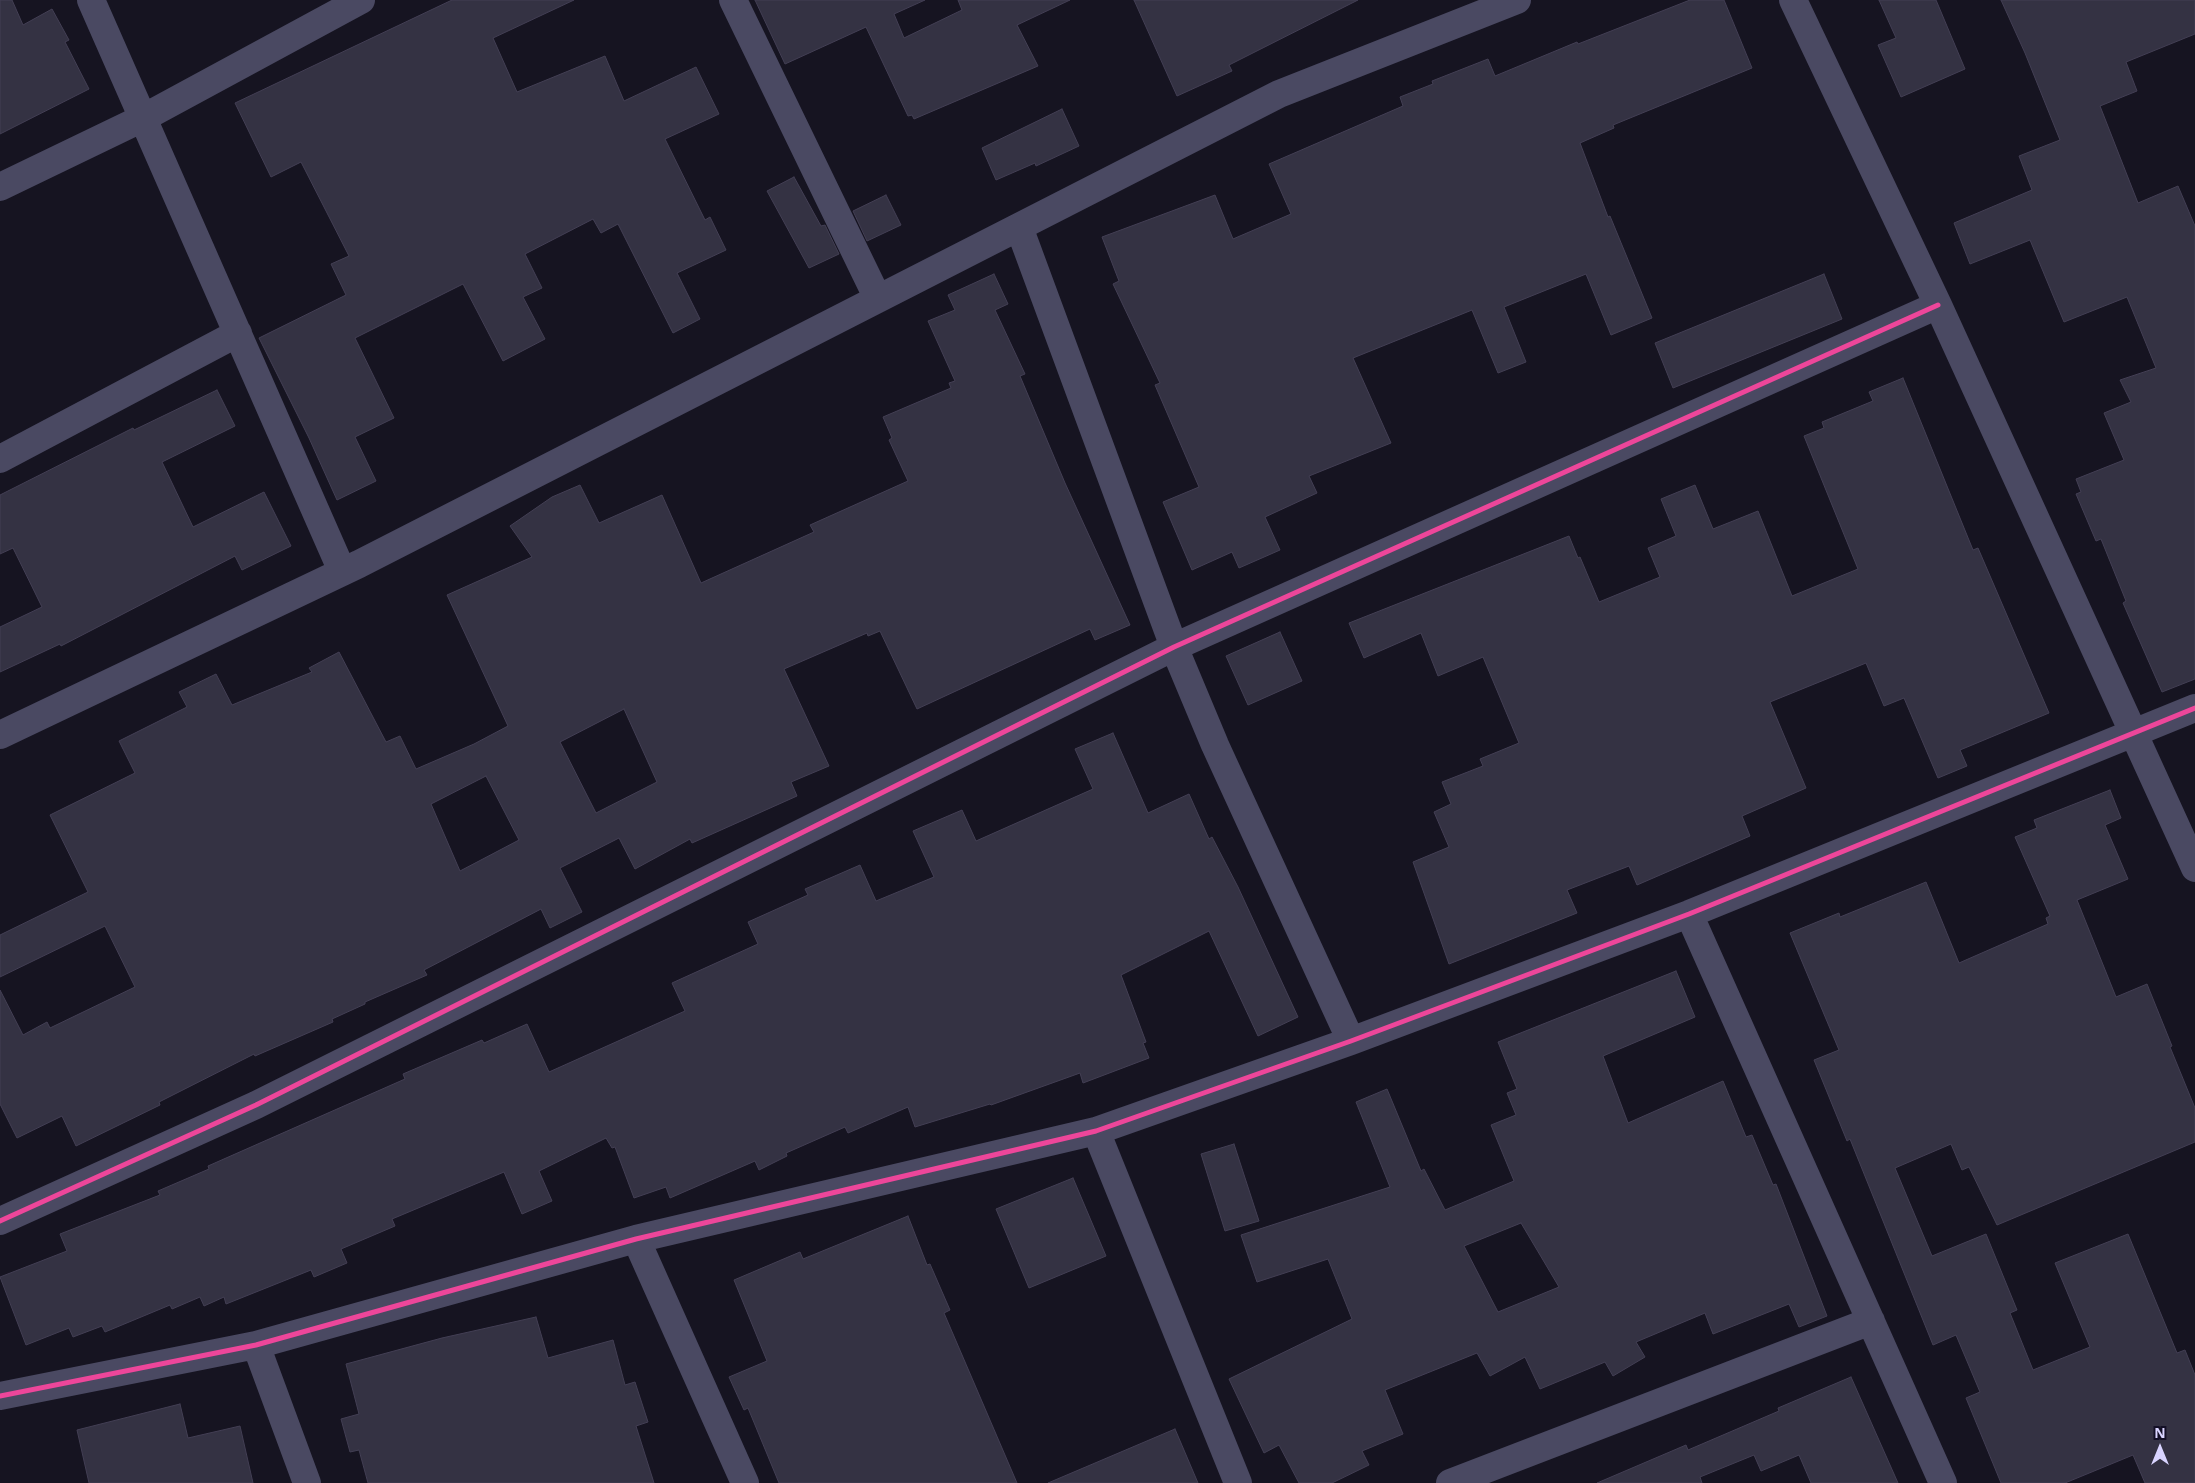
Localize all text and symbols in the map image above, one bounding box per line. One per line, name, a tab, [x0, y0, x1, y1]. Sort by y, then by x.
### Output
north arrow	[2135, 1423, 2185, 1473]
text: N	[2154, 1423, 2166, 1442]

